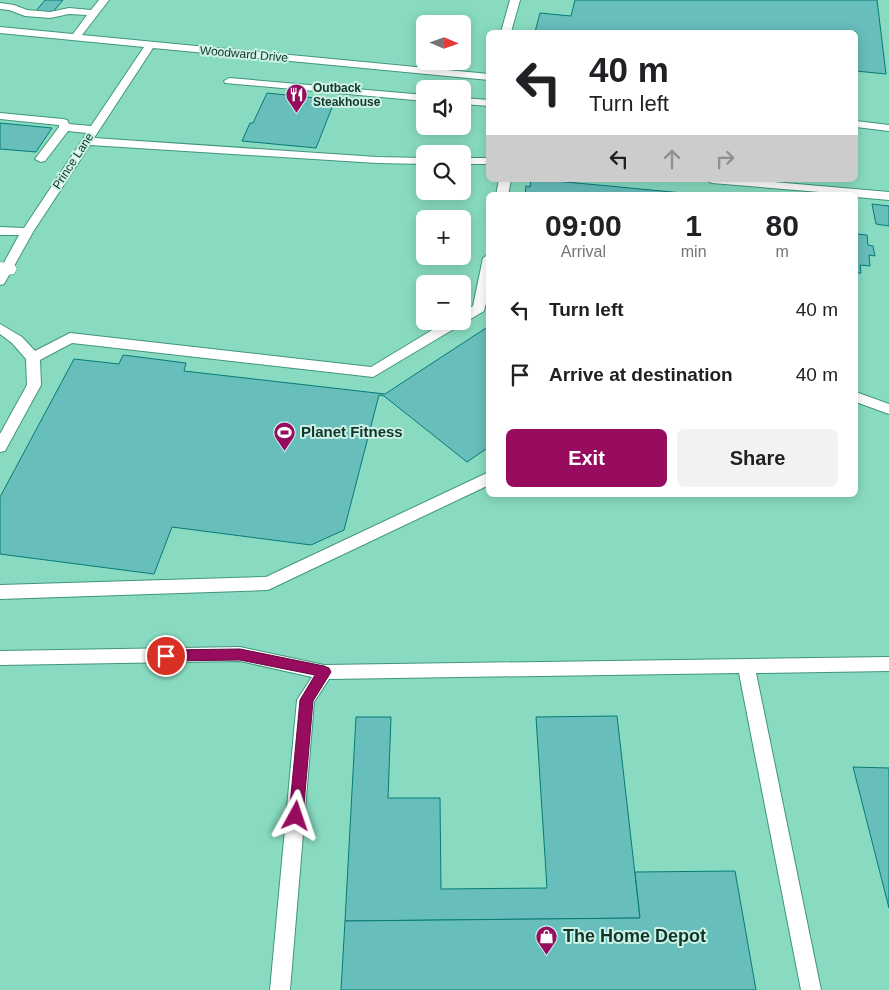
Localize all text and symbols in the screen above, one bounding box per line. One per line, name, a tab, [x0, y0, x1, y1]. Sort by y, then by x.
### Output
north arrow	[416, 15, 471, 70]
map controls	[416, 15, 471, 330]
street label: Woodward Drive	[199, 43, 289, 65]
icon: left	[506, 50, 571, 115]
text: 40 m	[589, 50, 669, 89]
button: sound	[416, 80, 471, 135]
place label: Outback Steakhouse	[313, 81, 381, 109]
restaurant icon: Outback Steakhouse	[285, 83, 309, 114]
text: Turn left	[589, 91, 669, 116]
street label: Prince Lane	[50, 130, 96, 192]
button: search	[416, 145, 471, 200]
icon: left	[605, 145, 633, 173]
icon: ahead	[658, 145, 686, 173]
icon: right	[711, 145, 739, 173]
text: 09:00	[545, 209, 622, 242]
text: 1	[685, 209, 702, 242]
text: 80	[766, 209, 799, 242]
button: +	[416, 210, 471, 265]
text: Arrival	[561, 243, 606, 260]
text: min	[681, 243, 707, 260]
text: m	[776, 243, 789, 260]
button: −	[416, 275, 471, 330]
icon: left	[506, 296, 534, 324]
text: Turn left	[549, 299, 624, 320]
text: 40 m	[796, 299, 838, 320]
icon: arrive	[506, 361, 534, 389]
text: Arrive at destination	[549, 364, 733, 385]
text: 40 m	[796, 364, 838, 385]
sports icon: Planet Fitness	[273, 420, 297, 451]
place label: Planet Fitness	[301, 423, 403, 440]
button: Exit	[506, 429, 667, 487]
button: Share	[677, 429, 838, 487]
pin	[145, 635, 187, 677]
icon: arrive	[152, 642, 180, 670]
position arrow	[269, 789, 321, 841]
shop icon: The Home Depot	[535, 924, 559, 955]
place label: The Home Depot	[563, 926, 706, 946]

